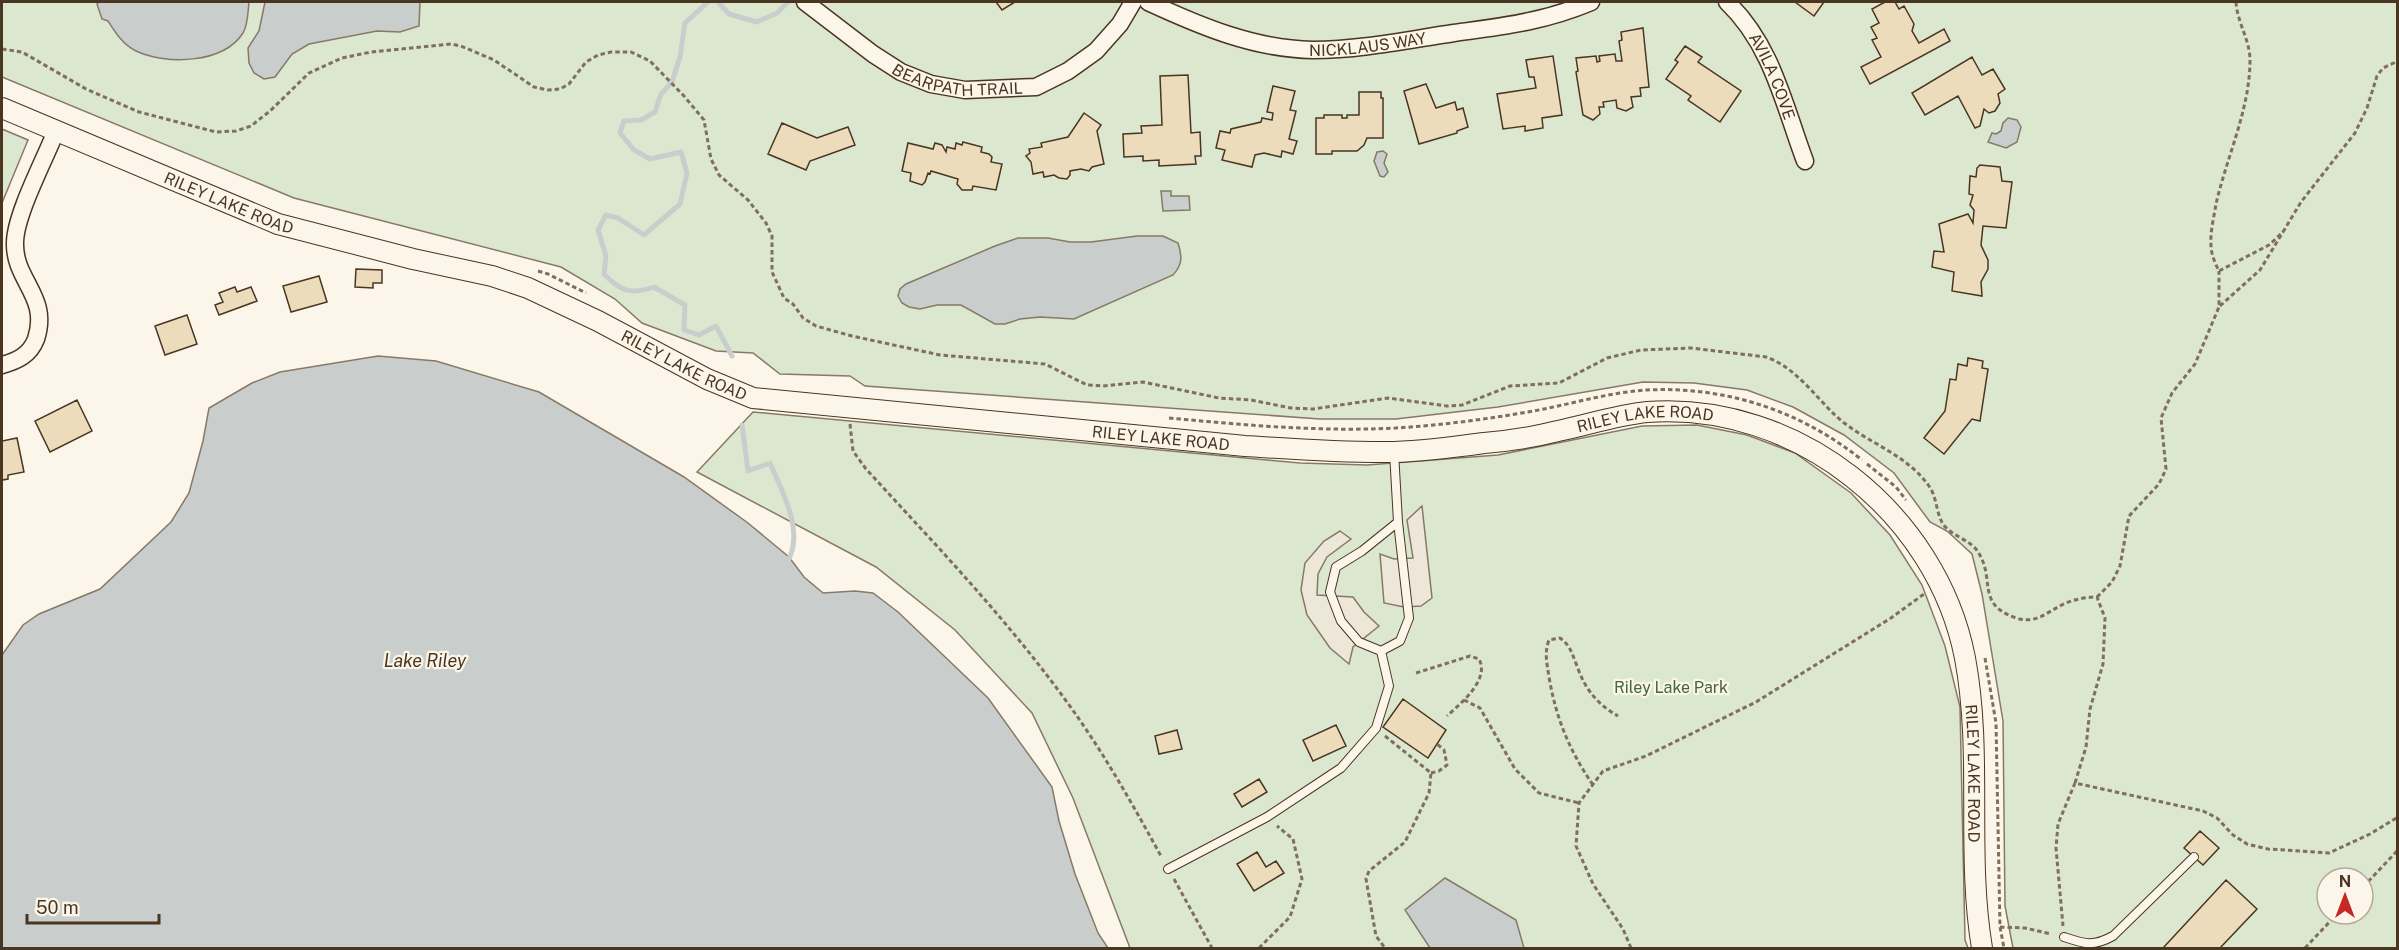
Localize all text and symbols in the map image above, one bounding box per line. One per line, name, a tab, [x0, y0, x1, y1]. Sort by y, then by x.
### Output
street label: NICKLAUS WAY	[1309, 28, 1428, 60]
street label: AVILA COVE	[1745, 29, 1799, 122]
street label: BEARPATH TRAIL	[889, 59, 1023, 100]
street label: RILEY LAKE ROAD	[161, 168, 296, 237]
street label: RILEY LAKE ROAD	[618, 326, 750, 404]
street label: RILEY LAKE ROAD	[1575, 402, 1715, 436]
street label: RILEY LAKE ROAD	[1091, 422, 1231, 454]
water label: Lake Riley	[384, 650, 467, 671]
park label: Riley Lake Park	[1614, 678, 1728, 697]
street label: RILEY LAKE ROAD	[1962, 704, 1984, 843]
north arrow	[2315, 866, 2375, 926]
text: N	[2339, 872, 2351, 891]
scale bar	[27, 887, 159, 925]
text: 50 m	[36, 897, 79, 918]

